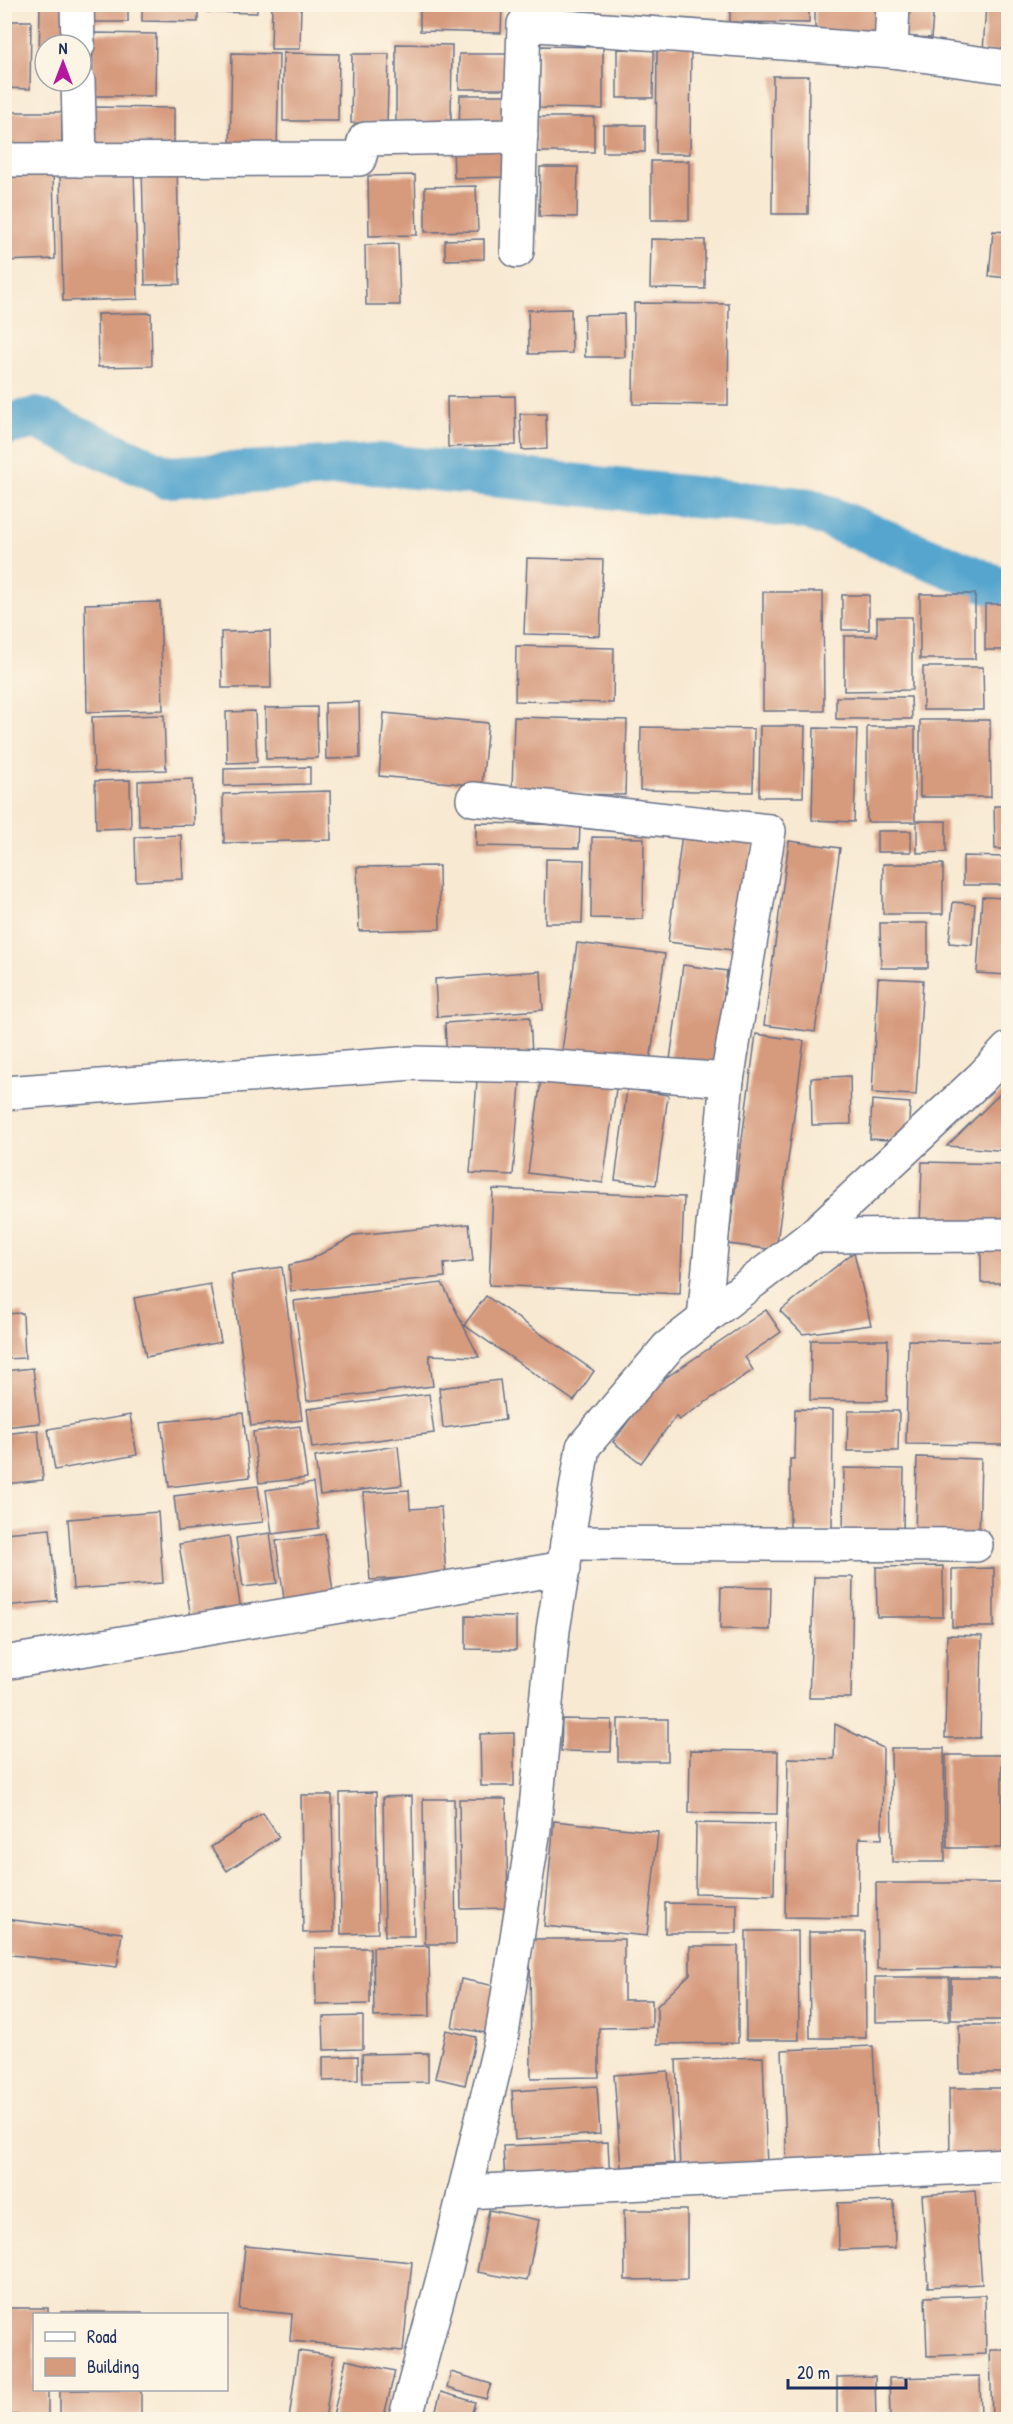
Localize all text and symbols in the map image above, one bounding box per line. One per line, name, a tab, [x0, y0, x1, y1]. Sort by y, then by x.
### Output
north arrow	[33, 33, 93, 93]
text: N	[59, 37, 68, 59]
legend	[33, 2313, 228, 2391]
text: Road	[87, 2324, 117, 2349]
scale bar	[788, 2352, 906, 2390]
text: Building	[87, 2354, 139, 2379]
text: 20 m	[797, 2360, 830, 2385]

